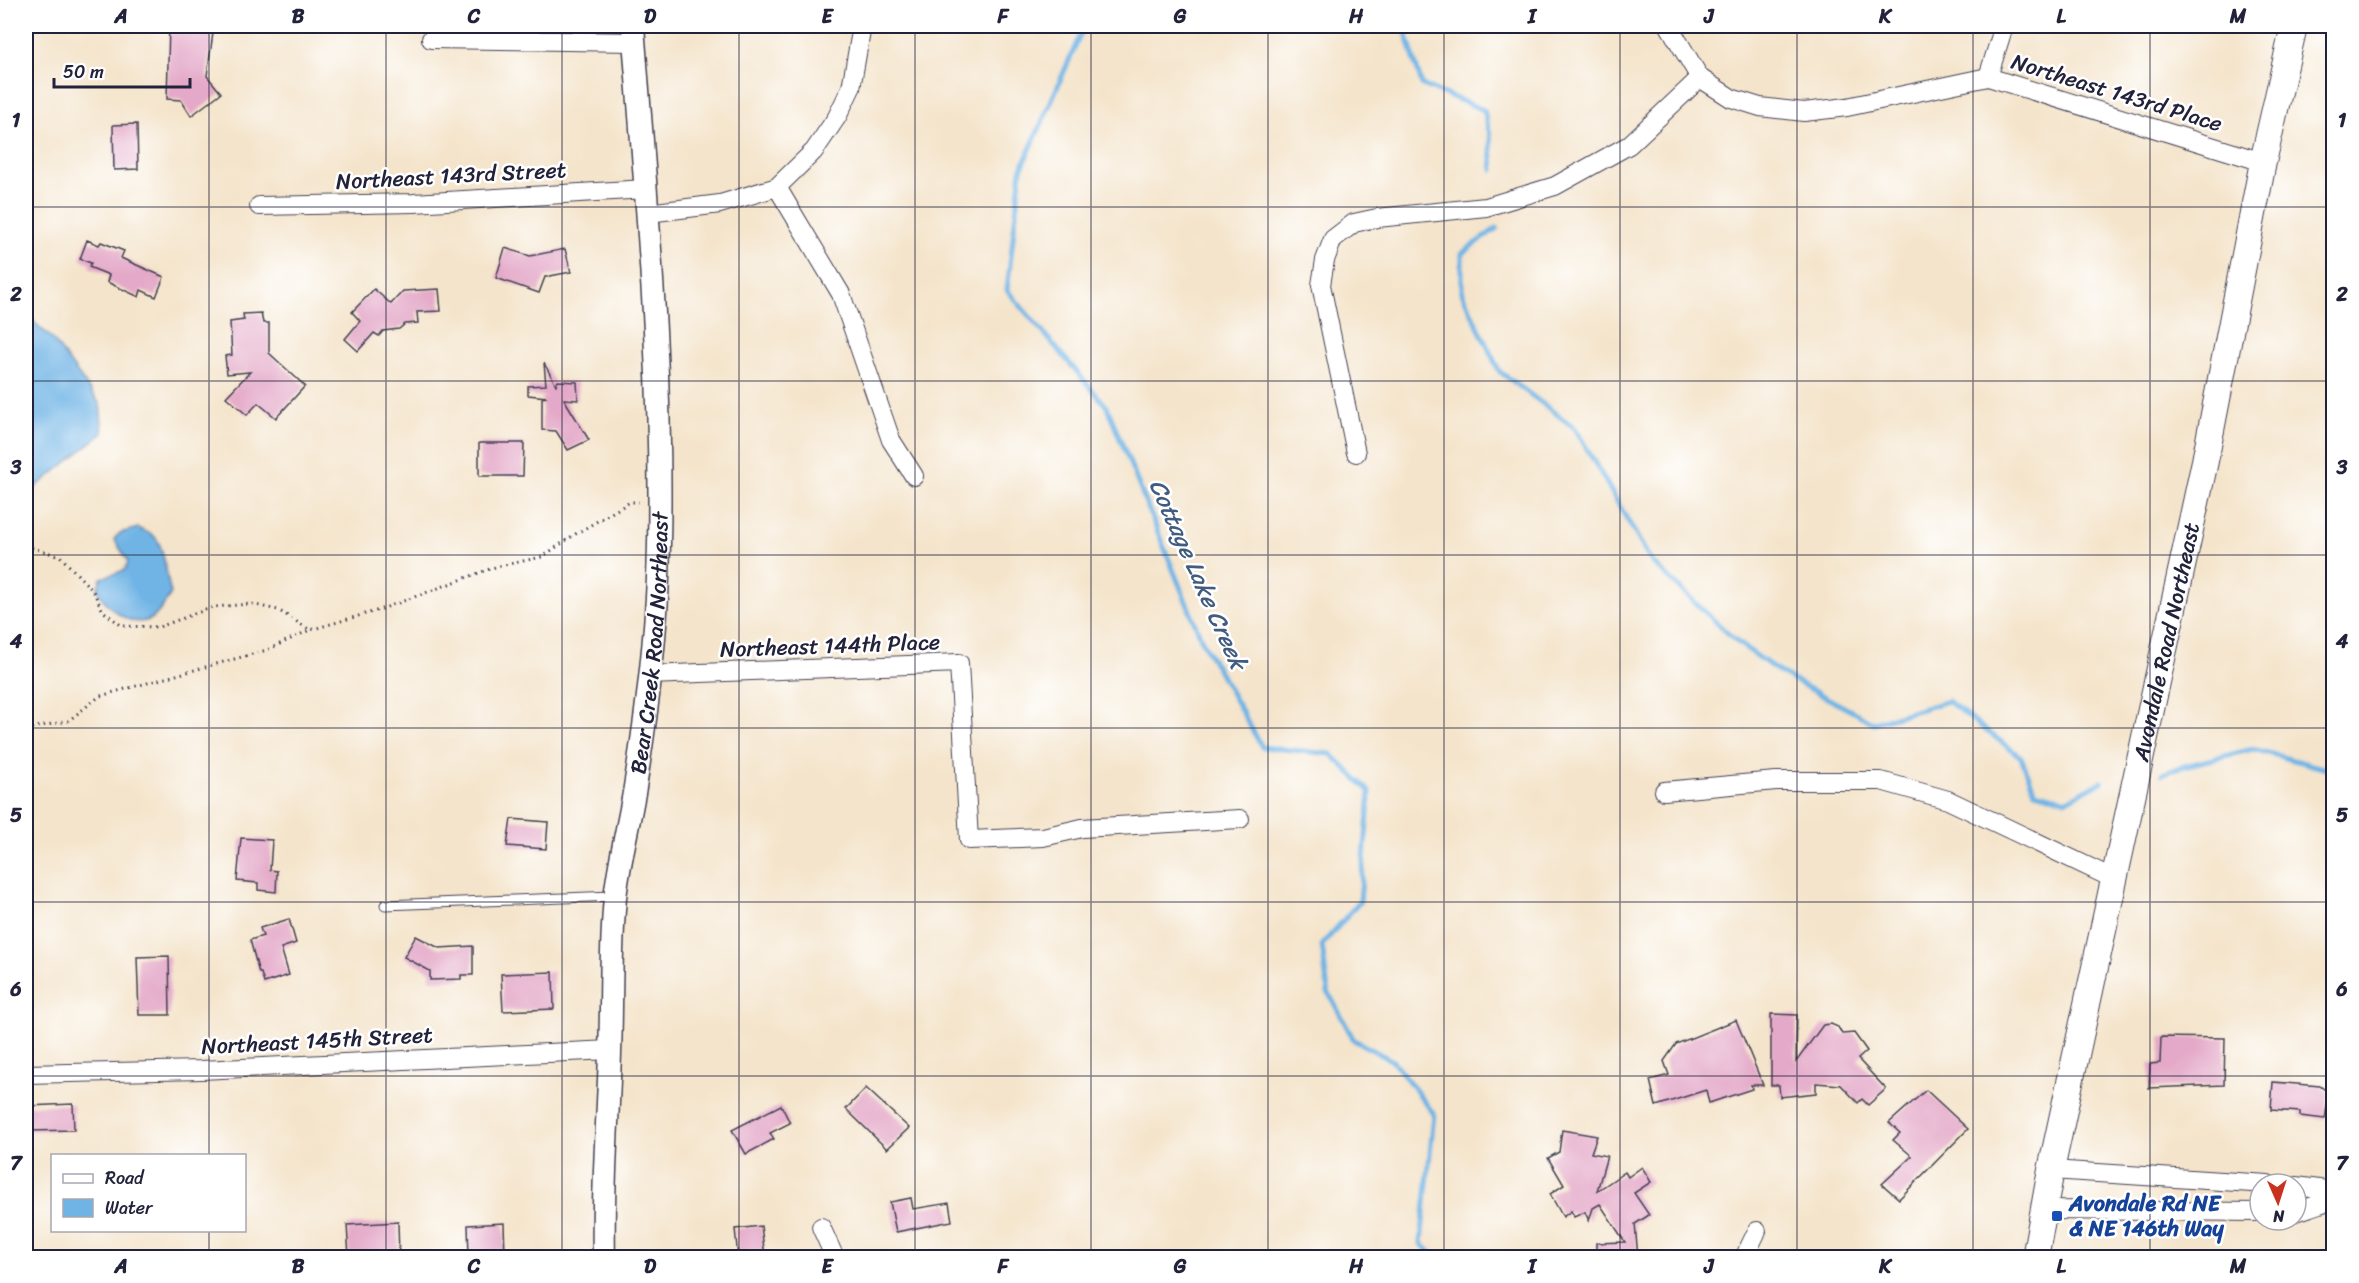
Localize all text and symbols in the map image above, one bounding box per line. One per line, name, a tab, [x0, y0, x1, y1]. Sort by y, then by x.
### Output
text: A	[113, 0, 128, 34]
text: B	[292, 0, 305, 34]
text: C	[467, 0, 481, 34]
text: D	[644, 0, 657, 34]
text: E	[821, 0, 834, 34]
text: F	[997, 0, 1010, 34]
text: G	[1173, 0, 1187, 34]
text: H	[1348, 0, 1364, 34]
text: I	[1527, 0, 1538, 34]
text: J	[1703, 0, 1715, 34]
text: K	[1878, 0, 1893, 34]
text: L	[2056, 0, 2066, 34]
text: M	[2229, 0, 2247, 34]
street label: Northeast 143rd Place	[2006, 42, 2227, 143]
scale bar	[54, 51, 190, 89]
text: 50 m	[63, 56, 104, 88]
text: 1	[12, 103, 21, 138]
text: 1	[2338, 103, 2347, 138]
street label: Northeast 143rd Street	[335, 150, 568, 201]
text: 2	[9, 277, 22, 312]
text: 2	[2335, 277, 2348, 312]
text: 3	[10, 450, 22, 485]
text: 3	[2336, 450, 2348, 485]
water label: Cottage Lake Creek	[1137, 472, 1260, 679]
street label: Bear Creek Road Northeast	[618, 511, 680, 777]
street label: Avondale Road Northeast	[2121, 518, 2211, 766]
street label: Northeast 144th Place	[719, 622, 941, 669]
text: 4	[9, 624, 23, 659]
text: 4	[2335, 624, 2349, 659]
text: 5	[10, 798, 22, 833]
text: 5	[2336, 798, 2348, 833]
text: 6	[9, 972, 22, 1007]
text: 6	[2335, 972, 2348, 1007]
street label: Northeast 145th Street	[200, 1015, 434, 1066]
text: 7	[10, 1146, 23, 1181]
text: 7	[2336, 1146, 2349, 1181]
legend	[51, 1154, 246, 1232]
text: Road	[105, 1162, 145, 1194]
north arrow	[2248, 1172, 2308, 1232]
place label: Avondale Rd NE & NE 146th Way	[2068, 1184, 2224, 1248]
text: Water	[105, 1192, 154, 1224]
text: N	[2272, 1202, 2286, 1231]
marker: Avondale Rd NE & NE 146th Way	[2050, 1209, 2064, 1223]
text: A	[113, 1249, 128, 1283]
text: B	[292, 1249, 305, 1283]
text: C	[467, 1249, 481, 1283]
text: D	[644, 1249, 657, 1283]
text: E	[821, 1249, 834, 1283]
text: F	[997, 1249, 1010, 1283]
text: G	[1173, 1249, 1187, 1283]
text: H	[1348, 1249, 1364, 1283]
text: I	[1527, 1249, 1538, 1283]
text: J	[1703, 1249, 1715, 1283]
text: K	[1878, 1249, 1893, 1283]
text: L	[2056, 1249, 2066, 1283]
text: M	[2229, 1249, 2247, 1283]

